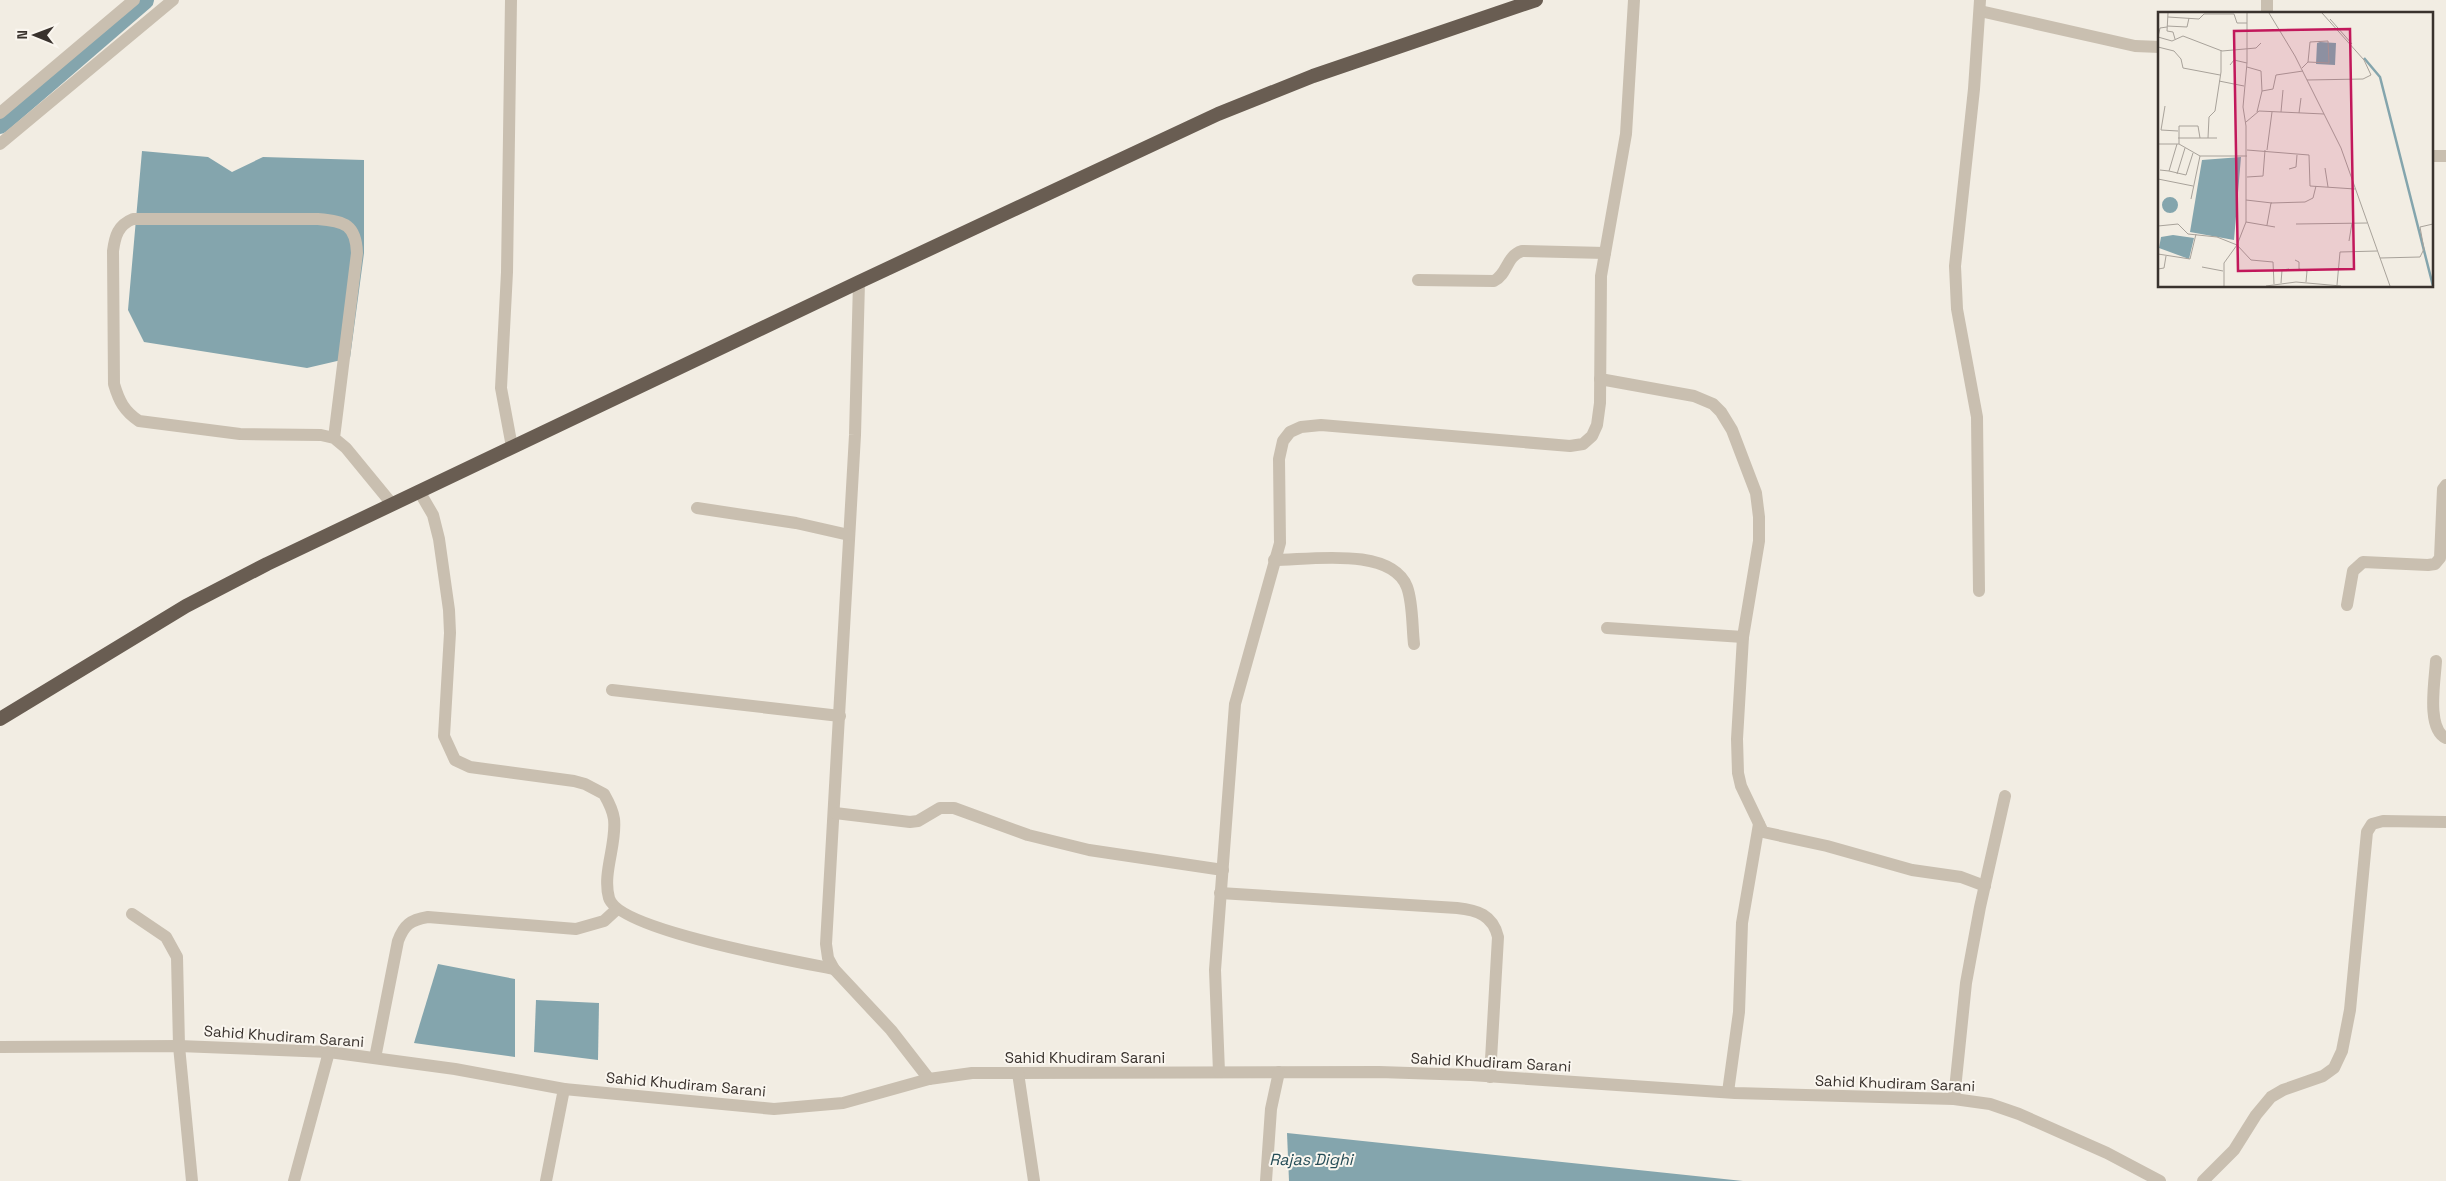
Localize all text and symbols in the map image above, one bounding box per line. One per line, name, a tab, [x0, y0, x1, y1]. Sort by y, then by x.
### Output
north arrow	[10, 10, 60, 60]
inset map	[2158, 12, 2434, 288]
text: N	[13, 30, 31, 40]
street label: Sahid Khudiram Sarani	[203, 1021, 365, 1051]
street label: Sahid Khudiram Sarani	[1005, 1048, 1165, 1067]
street label: Sahid Khudiram Sarani	[1410, 1048, 1572, 1076]
street label: Sahid Khudiram Sarani	[605, 1068, 767, 1100]
street label: Sahid Khudiram Sarani	[1814, 1071, 1976, 1095]
water label: Rajas Dighi	[1269, 1149, 1355, 1170]

